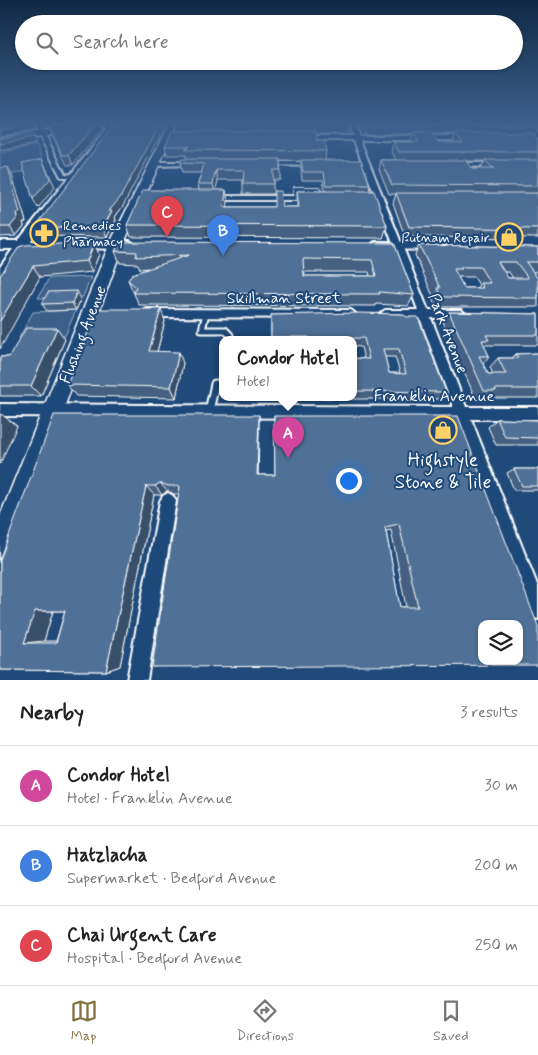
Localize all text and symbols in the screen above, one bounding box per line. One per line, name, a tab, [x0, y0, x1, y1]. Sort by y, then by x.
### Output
search box	[15, 15, 523, 70]
icon: search	[33, 29, 61, 57]
text: Search here	[73, 30, 169, 55]
pin: C	[151, 196, 183, 237]
pin: B	[207, 215, 239, 256]
place label: Remedies Pharmacy	[63, 217, 123, 251]
pharmacy icon: Remedies Pharmacy	[29, 218, 59, 248]
shop icon: Putnam Repair	[494, 222, 524, 252]
place label: Putnam Repair	[401, 229, 490, 247]
street label: Flushing Avenue	[55, 283, 113, 387]
street label: Skillman Street	[227, 288, 342, 309]
street label: Park Avenue	[423, 290, 473, 377]
popup	[219, 336, 357, 401]
text: Condor Hotel	[237, 346, 339, 371]
text: Hotel	[237, 371, 269, 392]
street label: Franklin Avenue	[374, 386, 494, 407]
shop icon: Highstyle Stone & Tile	[428, 415, 458, 445]
pin: A	[272, 417, 304, 458]
place label: Highstyle Stone & Tile	[395, 448, 491, 495]
your location	[336, 468, 362, 494]
map controls	[478, 620, 523, 665]
button: layers	[478, 620, 523, 665]
text: Nearby	[20, 699, 84, 727]
text: 3 results	[460, 702, 518, 723]
text: Condor Hotel	[67, 763, 170, 788]
text: A	[31, 775, 41, 796]
text: 30 m	[485, 775, 518, 796]
text: Hotel · Franklin Avenue	[67, 788, 233, 809]
text: Hatzlacha	[67, 843, 148, 868]
text: B	[31, 855, 41, 876]
text: 200 m	[474, 855, 518, 876]
text: Supermarket · Bedford Avenue	[67, 868, 276, 889]
text: Chai Urgent Care	[67, 923, 217, 948]
text: C	[30, 935, 42, 956]
text: 250 m	[475, 935, 518, 956]
text: Hospital · Bedford Avenue	[67, 948, 242, 969]
tab: Map	[70, 997, 98, 1045]
tab: Directions	[237, 997, 294, 1045]
tab: Saved	[433, 997, 468, 1045]

